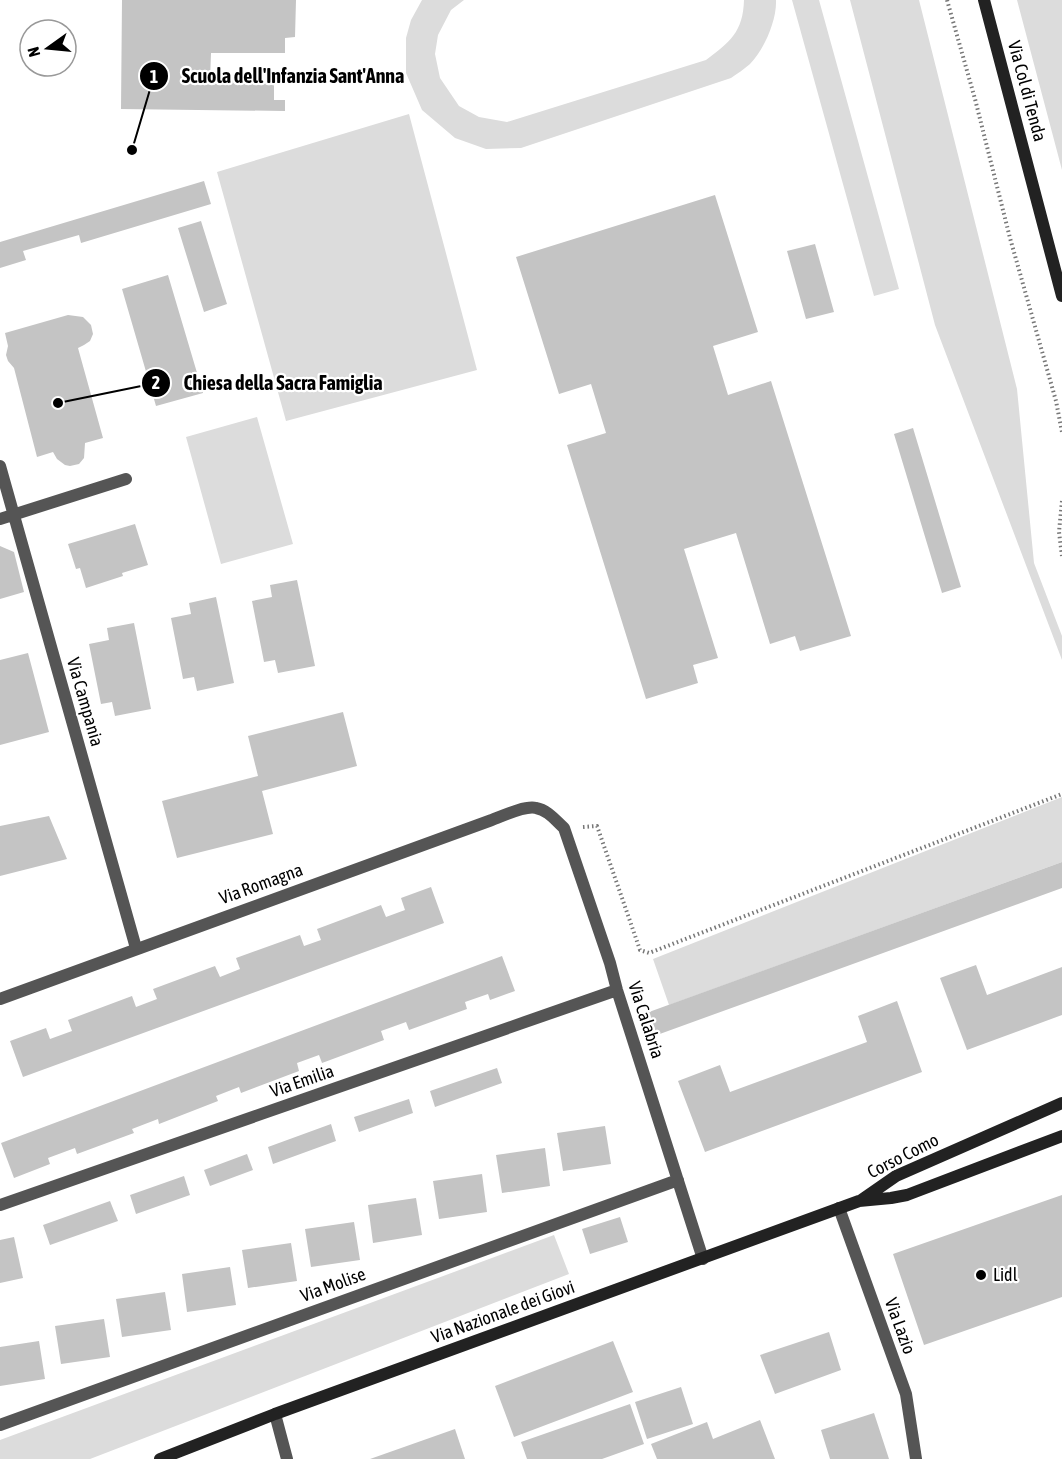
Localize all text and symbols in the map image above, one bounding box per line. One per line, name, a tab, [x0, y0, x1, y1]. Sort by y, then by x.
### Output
north arrow	[18, 18, 78, 78]
street label: Via Col di Tenda	[1004, 38, 1051, 144]
text: N	[24, 45, 43, 59]
callout: Scuola dell'Infanzia Sant'Anna	[139, 57, 416, 95]
text: Scuola dell'Infanzia Sant'Anna	[182, 64, 404, 87]
text: 1	[150, 66, 158, 87]
callout: Chiesa della Sacra Famiglia	[141, 364, 394, 402]
text: Chiesa della Sacra Famiglia	[183, 371, 383, 394]
text: 2	[152, 372, 160, 393]
street label: Via Campania	[63, 655, 108, 749]
street label: Via Romagna	[216, 859, 306, 908]
street label: Via Calabria	[624, 979, 669, 1061]
street label: Via Emilia	[267, 1060, 336, 1101]
street label: Corso Como	[864, 1129, 942, 1182]
street label: Via Molise	[297, 1263, 368, 1306]
place label: Lidl	[993, 1264, 1018, 1285]
marker: Lidl	[974, 1268, 988, 1282]
street label: Via Nazionale dei Giovi	[428, 1276, 577, 1347]
street label: Via Lazio	[881, 1295, 920, 1357]

